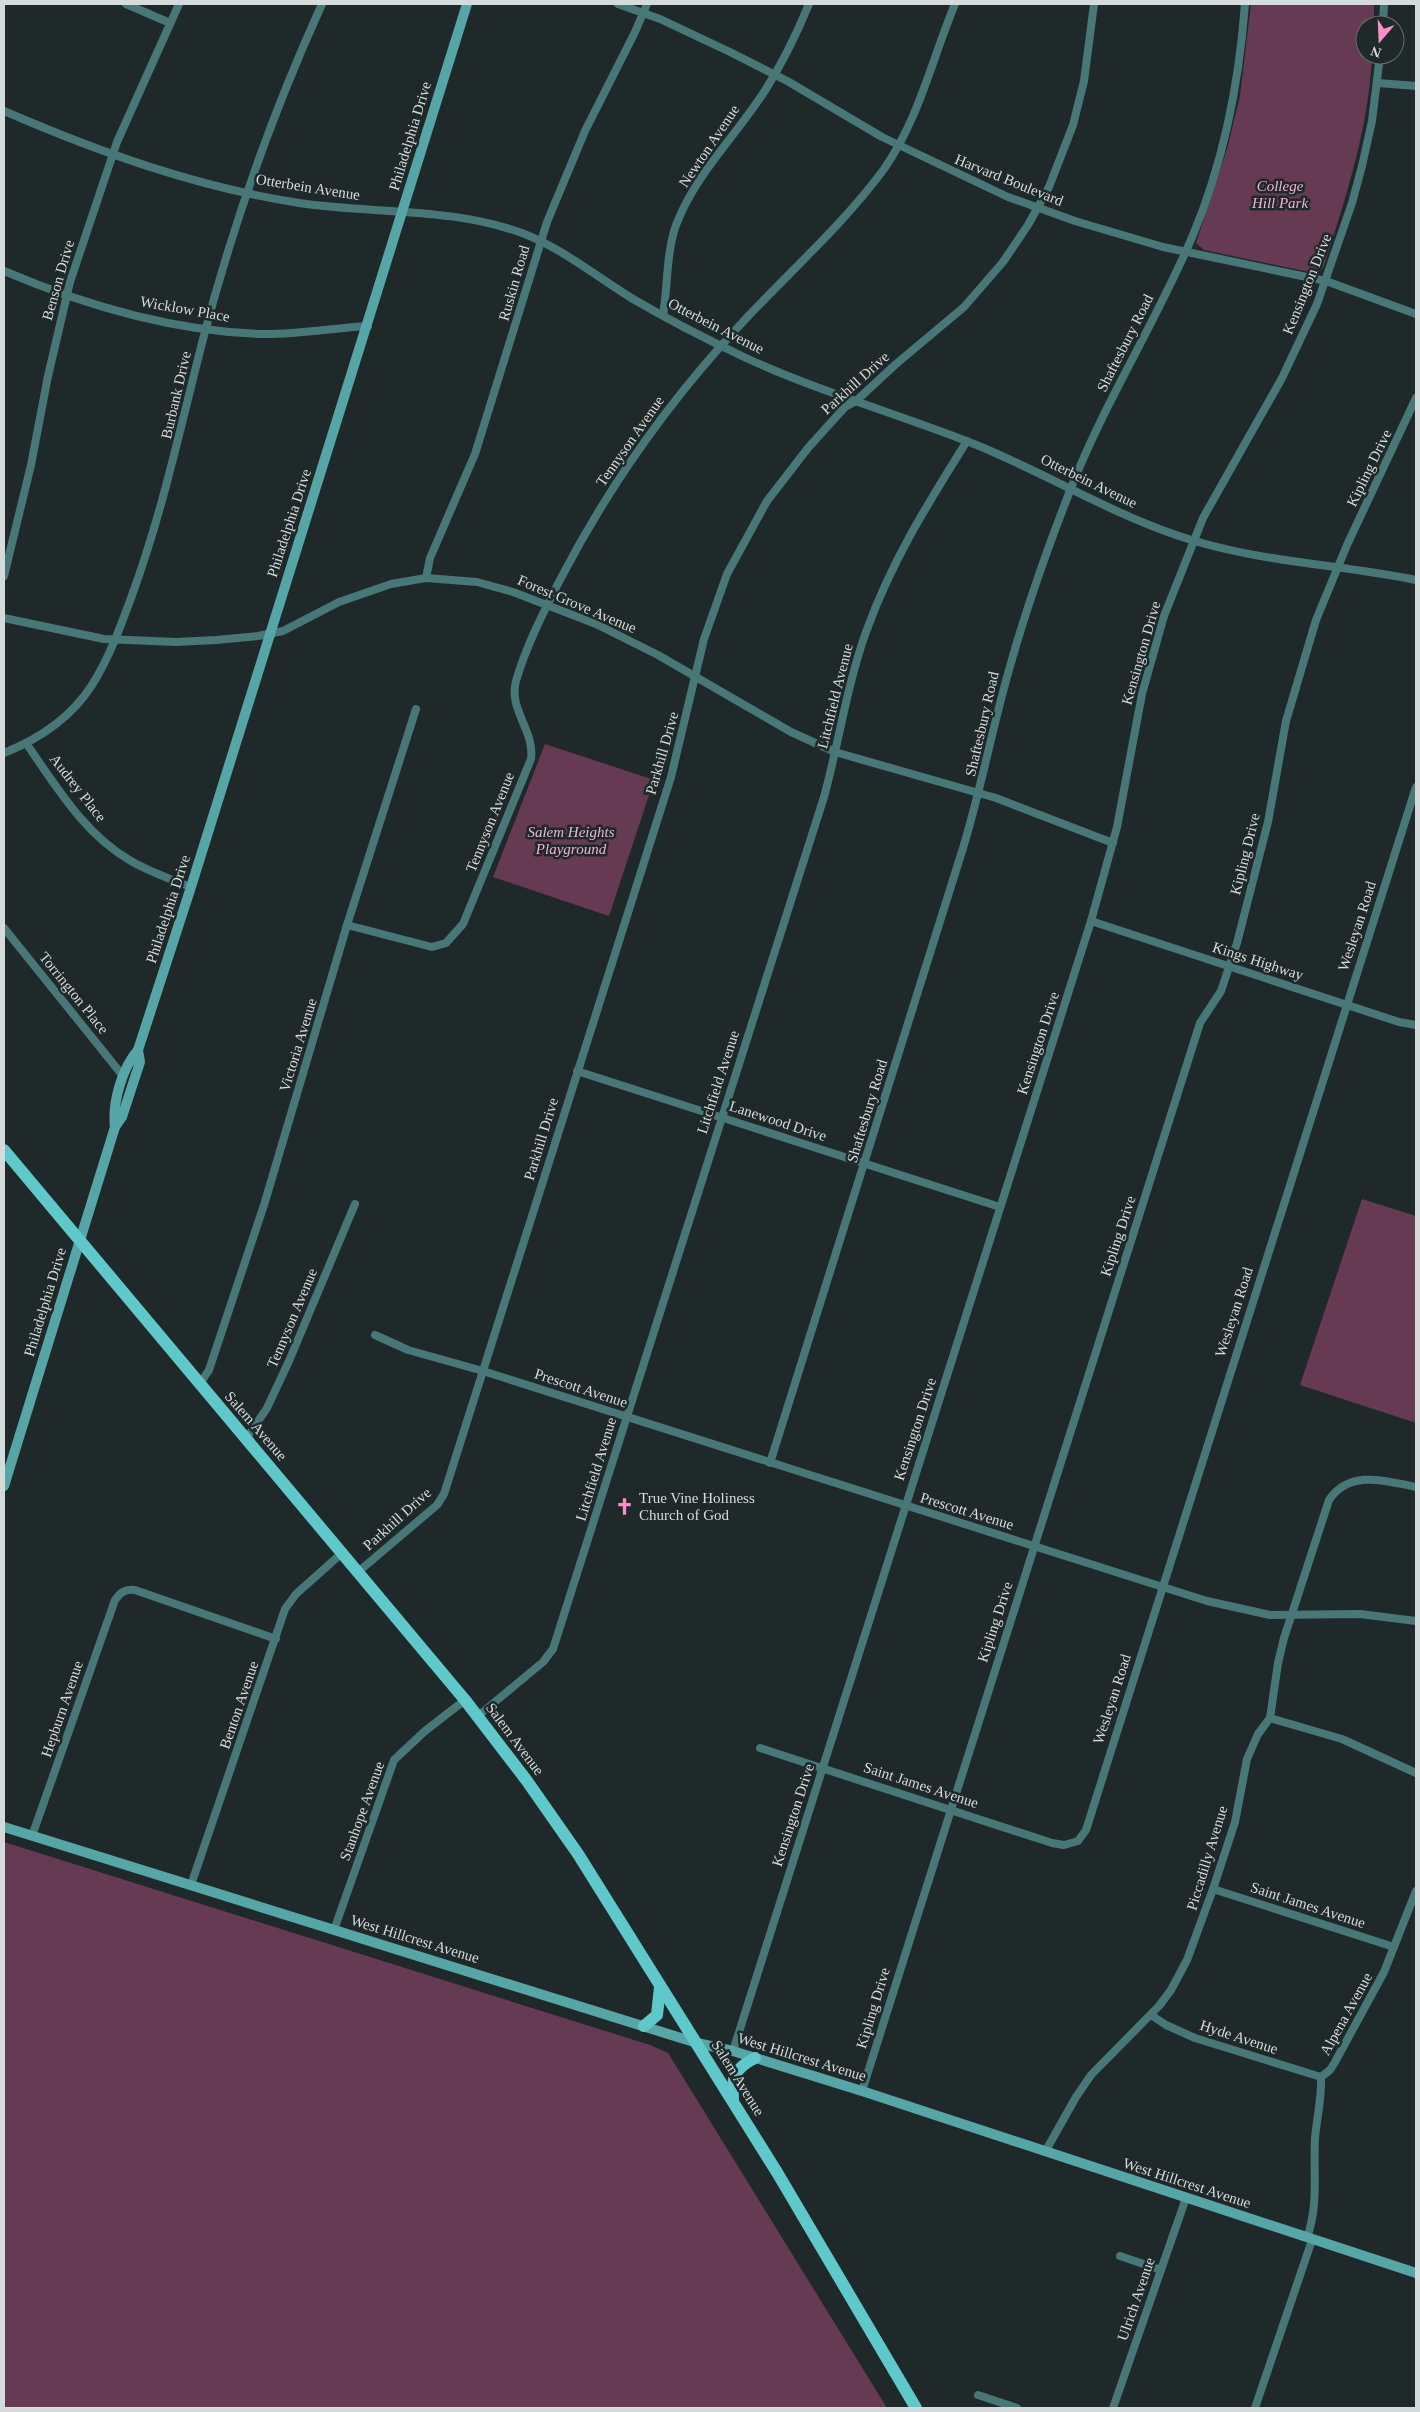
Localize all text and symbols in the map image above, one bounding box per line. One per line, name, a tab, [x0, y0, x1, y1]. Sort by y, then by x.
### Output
north arrow	[1355, 15, 1405, 65]
text: N	[1369, 43, 1383, 61]
street label: Philadelphia Drive	[386, 79, 434, 192]
street label: Newton Avenue	[676, 101, 743, 190]
street label: Harvard Boulevard	[953, 151, 1066, 209]
street label: Otterbein Avenue	[255, 171, 361, 203]
park label: College Hill Park	[1251, 178, 1308, 211]
street label: Kensington Drive	[1280, 231, 1335, 337]
street label: Benson Drive	[39, 238, 77, 322]
street label: Ruskin Road	[496, 243, 533, 323]
street label: Shaftesbury Road	[1094, 291, 1157, 394]
street label: Wicklow Place	[139, 293, 231, 325]
street label: Otterbein Avenue	[666, 295, 767, 357]
street label: Parkhill Drive	[818, 348, 892, 418]
street label: Burbank Drive	[158, 349, 194, 440]
street label: Tennyson Avenue	[593, 392, 667, 489]
street label: Kipling Drive	[1343, 427, 1395, 509]
street label: Otterbein Avenue	[1038, 451, 1140, 511]
street label: Philadelphia Drive	[264, 467, 314, 579]
street label: Forest Grove Avenue	[515, 572, 639, 636]
street label: Kensington Drive	[1119, 599, 1164, 707]
street label: Litchfield Avenue	[814, 642, 856, 750]
street label: Shaftesbury Road	[962, 670, 1002, 778]
street label: Parkhill Drive	[643, 709, 682, 796]
street label: Audrey Place	[47, 751, 110, 825]
street label: Tennyson Avenue	[463, 769, 518, 874]
street label: Kipling Drive	[1227, 811, 1263, 897]
park label: Salem Heights Playground	[527, 824, 615, 857]
street label: Philadelphia Drive	[143, 853, 193, 965]
street label: Wesleyan Road	[1335, 879, 1379, 973]
street label: Kings Highway	[1211, 939, 1306, 983]
street label: Torrington Place	[36, 949, 112, 1037]
street label: Kensington Drive	[1014, 989, 1062, 1096]
street label: Victoria Avenue	[276, 996, 320, 1094]
street label: Litchfield Avenue	[694, 1028, 742, 1136]
street label: Shaftesbury Road	[844, 1057, 890, 1165]
street label: Parkhill Drive	[521, 1096, 561, 1182]
street label: Lanewood Drive	[727, 1098, 829, 1144]
street label: Kipling Drive	[1097, 1193, 1139, 1278]
street label: Philadelphia Drive	[21, 1245, 69, 1358]
street label: Wesleyan Road	[1212, 1265, 1256, 1359]
street label: Tennyson Avenue	[264, 1266, 320, 1370]
street label: Prescott Avenue	[532, 1365, 630, 1411]
street label: Kensington Drive	[891, 1375, 939, 1482]
street label: Salem Avenue	[222, 1388, 290, 1464]
street label: Litchfield Avenue	[573, 1415, 619, 1523]
street label: Parkhill Drive	[360, 1484, 434, 1554]
street label: Prescott Avenue	[918, 1489, 1016, 1533]
place label: True Vine Holiness Church of God	[639, 1490, 755, 1523]
church icon: True Vine Holiness Church of God	[615, 1497, 635, 1517]
street label: Kipling Drive	[974, 1579, 1016, 1664]
street label: Wesleyan Road	[1090, 1652, 1134, 1746]
street label: Hepburn Avenue	[38, 1658, 86, 1759]
street label: Benton Avenue	[216, 1659, 262, 1751]
street label: Salem Avenue	[483, 1700, 547, 1778]
street label: Stanhope Avenue	[337, 1759, 387, 1863]
street label: Saint James Avenue	[862, 1759, 981, 1811]
street label: Kensington Drive	[769, 1761, 817, 1868]
street label: Piccadilly Avenue	[1183, 1803, 1231, 1912]
street label: Saint James Avenue	[1249, 1879, 1368, 1931]
street label: West Hillcrest Avenue	[349, 1912, 481, 1966]
street label: Kipling Drive	[853, 1965, 893, 2050]
street label: Alpena Avenue	[1317, 1970, 1375, 2058]
street label: Hyde Avenue	[1198, 2017, 1280, 2057]
street label: West Hillcrest Avenue	[736, 2030, 868, 2084]
street label: Salem Avenue	[708, 2037, 768, 2119]
street label: West Hillcrest Avenue	[1121, 2155, 1253, 2211]
street label: Ulrich Avenue	[1114, 2255, 1158, 2343]

